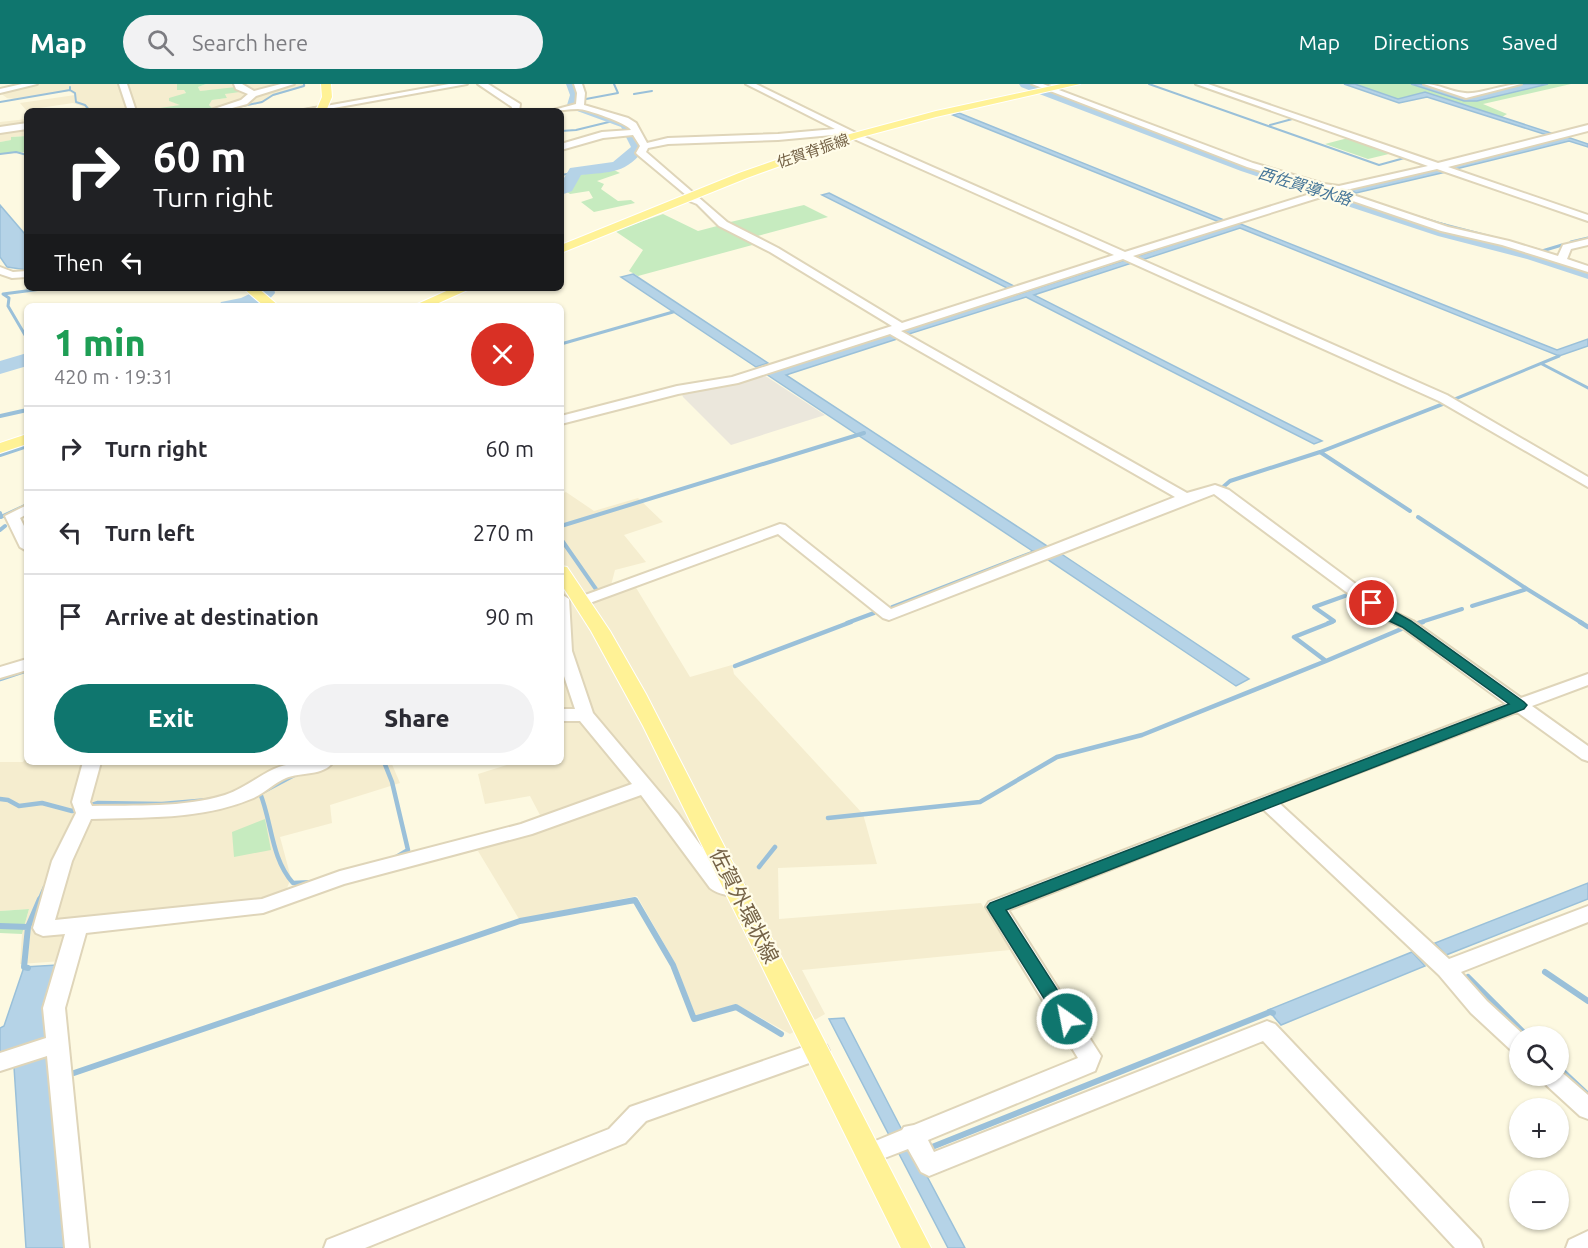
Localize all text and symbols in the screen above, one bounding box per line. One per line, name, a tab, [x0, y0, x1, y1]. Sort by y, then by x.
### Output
search box	[123, 15, 543, 69]
icon: search	[144, 26, 177, 59]
text: Map	[30, 27, 87, 58]
text: Search here	[192, 30, 308, 55]
text: Map	[1299, 30, 1340, 54]
text: Directions	[1373, 30, 1469, 54]
text: Saved	[1502, 30, 1558, 54]
street label: 佐賀脊振線	[775, 130, 851, 171]
icon: right	[54, 132, 132, 210]
text: 60 m	[153, 133, 247, 180]
water label: 西佐賀導水路	[1256, 163, 1355, 209]
text: Turn right	[153, 182, 273, 212]
icon: left	[116, 246, 149, 279]
text: Then	[54, 250, 104, 275]
text: 1 min	[54, 322, 146, 363]
button: close	[471, 323, 534, 386]
text: 420 m · 19:31	[54, 365, 174, 388]
icon: right	[54, 432, 87, 465]
text: Turn right	[105, 436, 207, 461]
text: 60 m	[485, 436, 534, 461]
icon: left	[54, 516, 87, 549]
text: Turn left	[105, 520, 195, 545]
text: 270 m	[473, 520, 534, 545]
pin	[1346, 577, 1397, 628]
icon: arrive	[1355, 586, 1388, 619]
icon: arrive	[54, 600, 87, 633]
text: Arrive at destination	[105, 604, 319, 629]
text: 90 m	[485, 604, 534, 629]
button: Exit	[54, 684, 288, 753]
button: Share	[300, 684, 534, 753]
street label: 佐賀外環状線	[706, 844, 784, 967]
position arrow	[1035, 987, 1099, 1051]
map controls	[1509, 1026, 1569, 1230]
button: search	[1509, 1026, 1569, 1086]
button: +	[1509, 1098, 1569, 1158]
button: −	[1509, 1170, 1569, 1230]

